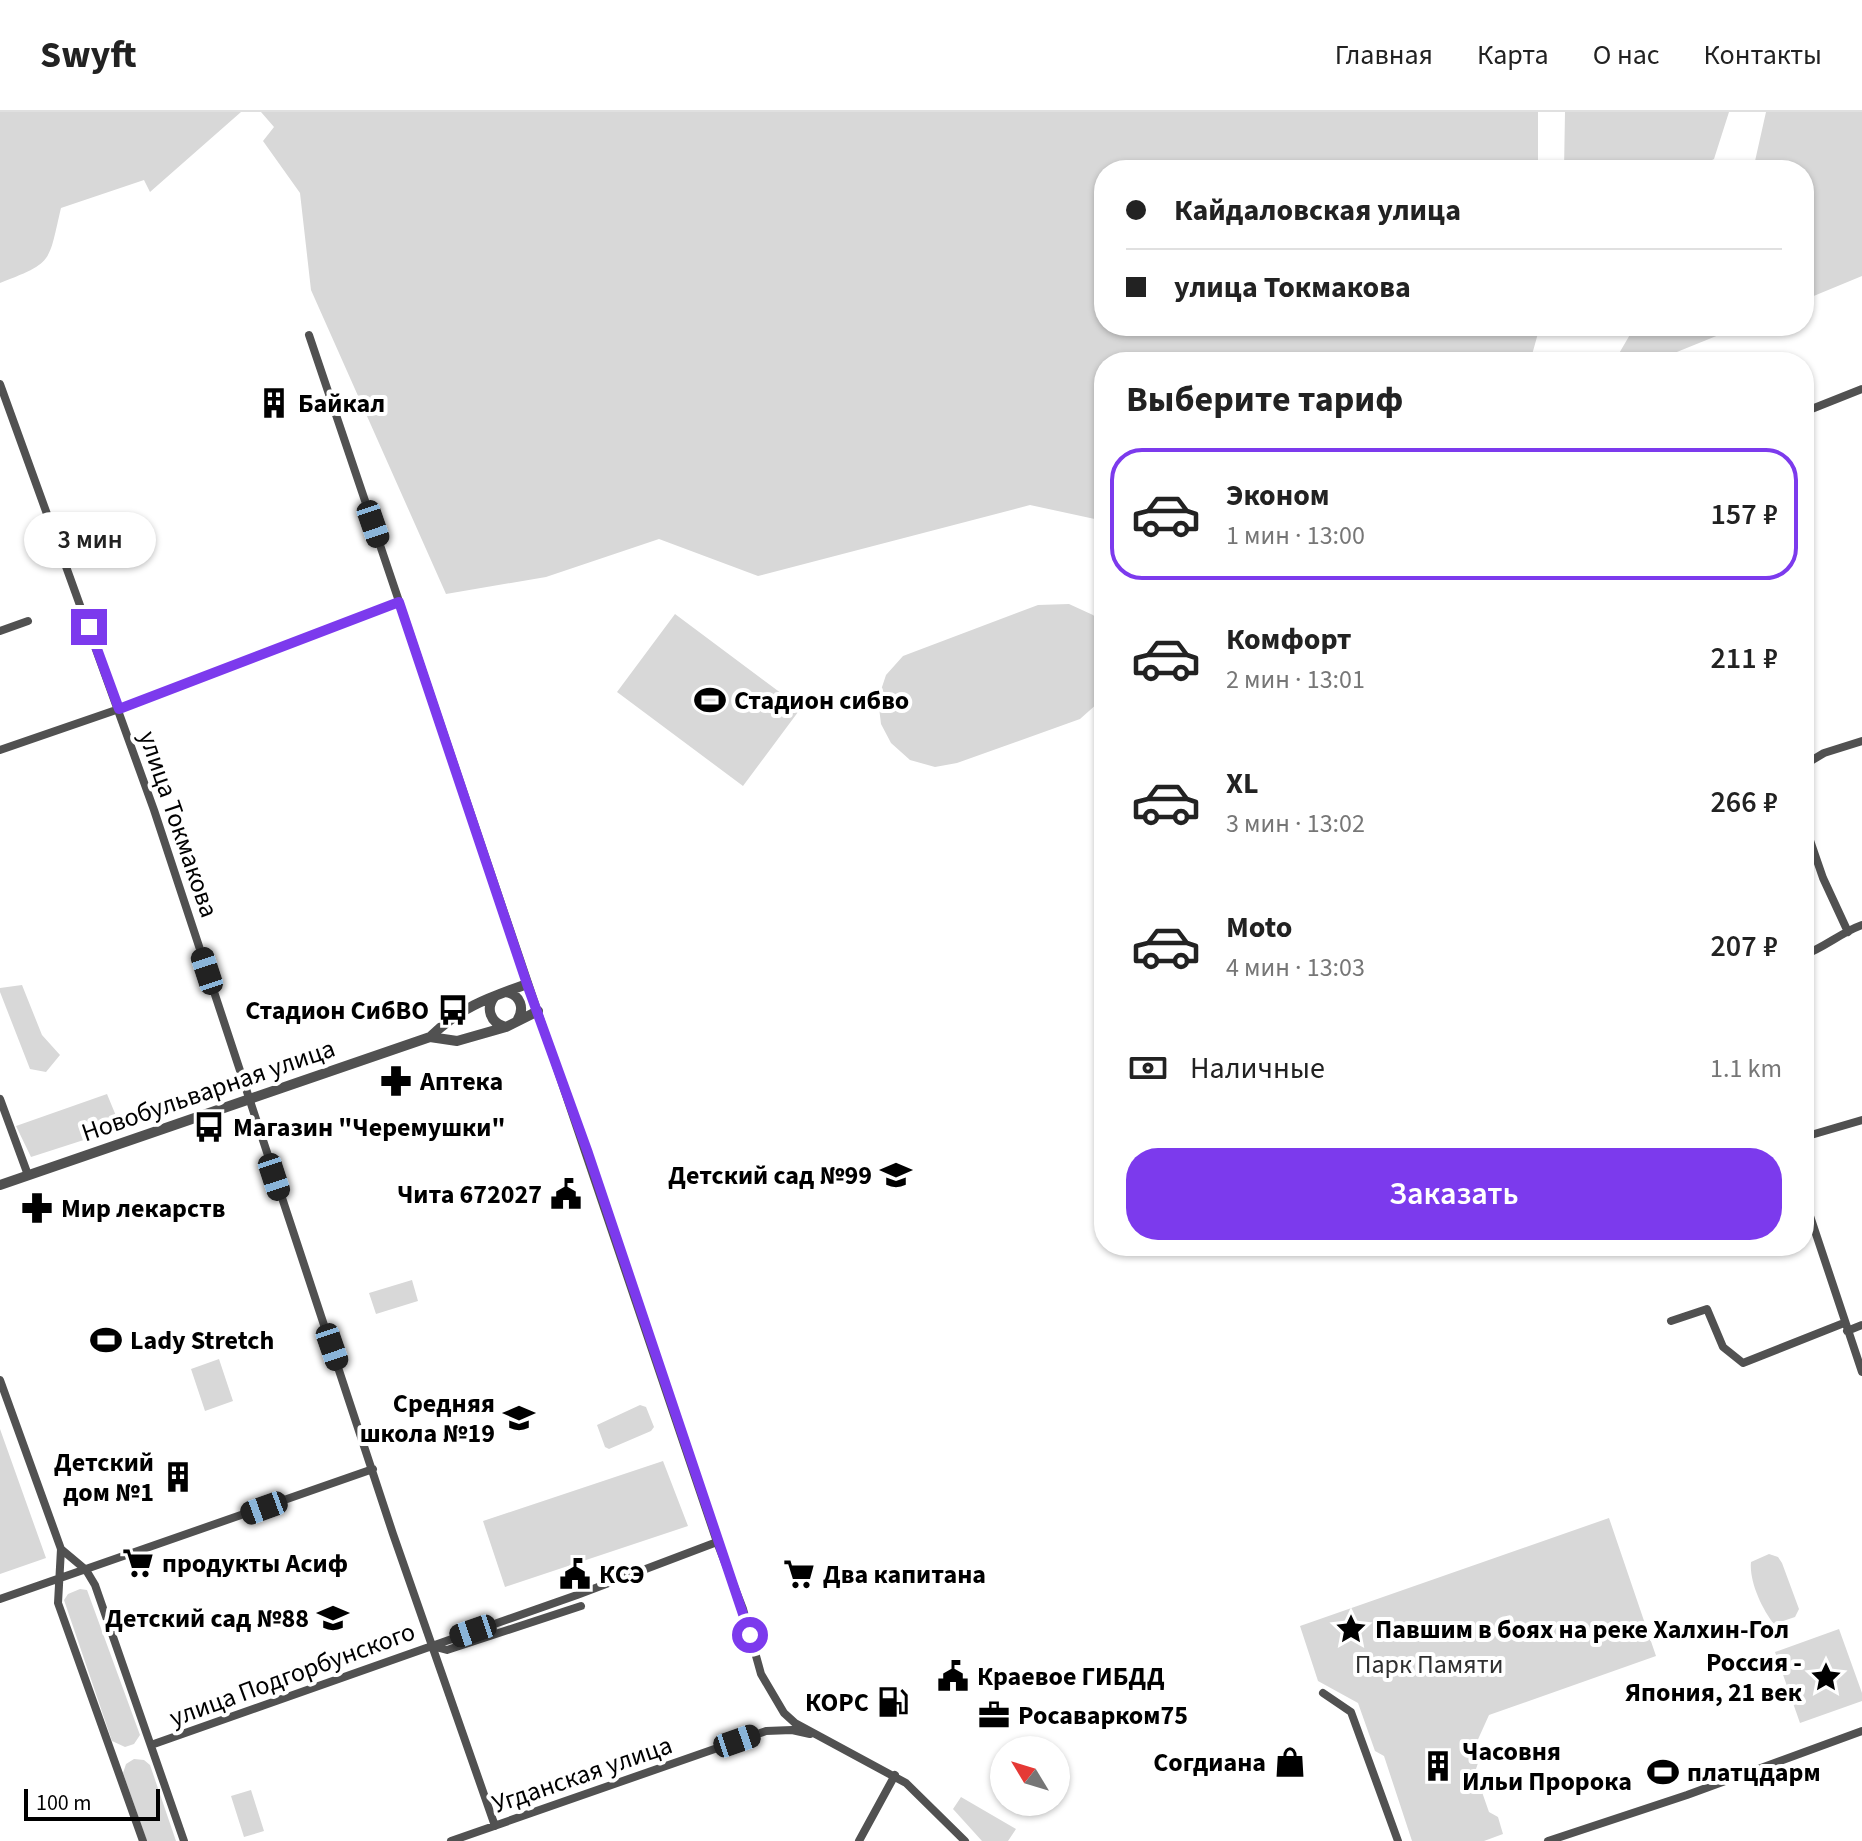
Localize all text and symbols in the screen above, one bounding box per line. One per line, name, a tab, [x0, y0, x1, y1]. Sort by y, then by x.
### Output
text: Swyft	[40, 28, 137, 82]
text: Главная	[1335, 35, 1433, 75]
text: Карта	[1477, 35, 1549, 75]
text: О нас	[1593, 35, 1660, 75]
text: Контакты	[1704, 35, 1822, 75]
text: Кайдаловская улица	[1174, 189, 1461, 232]
text: улица Токмакова	[1174, 266, 1411, 309]
text: Выберите тариф	[1126, 374, 1403, 425]
place label: Байкал	[298, 385, 385, 422]
building icon: Байкал	[257, 386, 291, 420]
text: Эконом	[1226, 474, 1330, 517]
icon: car	[1130, 478, 1202, 550]
text: 157 ₽	[1710, 493, 1778, 536]
car	[354, 497, 392, 551]
callout: 3 мин	[23, 511, 155, 567]
text: 1 мин · 13:00	[1226, 517, 1365, 554]
text: 3 мин	[57, 521, 123, 558]
route end	[71, 609, 107, 645]
text: Комфорт	[1226, 618, 1352, 661]
icon: car	[1130, 622, 1202, 694]
text: 211 ₽	[1710, 637, 1778, 680]
text: 2 мин · 13:01	[1226, 661, 1365, 698]
place label: Стадион сибво	[734, 682, 909, 719]
sports icon: Стадион сибво	[693, 683, 727, 717]
street label: улица Токмакова	[129, 726, 228, 922]
text: XL	[1226, 762, 1259, 805]
icon: car	[1130, 766, 1202, 838]
text: 266 ₽	[1710, 781, 1778, 824]
text: 3 мин · 13:02	[1226, 805, 1365, 842]
text: Moto	[1226, 906, 1292, 949]
icon: car	[1130, 910, 1202, 982]
text: 207 ₽	[1710, 925, 1778, 968]
car	[188, 944, 226, 998]
text: 4 мин · 13:03	[1226, 949, 1365, 986]
place label: Стадион СибВО	[245, 992, 429, 1029]
bus stop icon: Стадион СибВО	[436, 993, 470, 1027]
street label: Новобульварная улица	[76, 1030, 340, 1151]
icon: cash	[1126, 1046, 1170, 1090]
text: Наличные	[1190, 1047, 1325, 1090]
text: 1.1 km	[1710, 1050, 1782, 1087]
place label: Аптека	[419, 1063, 503, 1100]
pharmacy icon: Аптека	[379, 1064, 413, 1098]
place label: Магазин "Черемушки"	[233, 1109, 505, 1146]
bus stop icon: Магазин "Черемушки"	[192, 1110, 226, 1144]
button: Заказать	[1126, 1148, 1782, 1240]
car	[255, 1150, 293, 1204]
place label: Детский сад №99	[668, 1157, 872, 1194]
school or university icon: Детский сад №99	[879, 1158, 913, 1192]
place label: Чита 672027	[397, 1176, 542, 1213]
public building icon: Чита 672027	[549, 1177, 583, 1211]
place label: Мир лекарств	[61, 1190, 225, 1227]
pharmacy icon: Мир лекарств	[20, 1191, 54, 1225]
car	[313, 1320, 351, 1374]
place label: Lady Stretch	[130, 1322, 274, 1359]
sports icon: Lady Stretch	[89, 1323, 123, 1357]
place label: Средняя школа №19	[360, 1385, 495, 1452]
school or university icon: Средняя школа №19	[502, 1401, 536, 1435]
place label: Детский дом №1	[54, 1444, 154, 1511]
building icon: Детский дом №1	[161, 1460, 195, 1494]
car	[237, 1489, 291, 1527]
place label: продукты Асиф	[162, 1545, 348, 1582]
supermarket icon: продукты Асиф	[121, 1546, 155, 1580]
place label: КСЭ	[599, 1556, 645, 1593]
place label: Два капитана	[823, 1556, 986, 1593]
public building icon: КСЭ	[558, 1557, 592, 1591]
supermarket icon: Два капитана	[782, 1557, 816, 1591]
place label: Детский сад №88	[105, 1600, 309, 1637]
school or university icon: Детский сад №88	[316, 1601, 350, 1635]
place label: Павшим в боях на реке Халхин-Гол	[1375, 1611, 1789, 1648]
car	[446, 1612, 500, 1650]
place icon: Павшим в боях на реке Халхин-Гол	[1334, 1612, 1368, 1646]
street label: улица Подгорбунского	[164, 1613, 420, 1736]
route start	[732, 1617, 768, 1653]
place label: Россия - Япония, 21 век	[1625, 1644, 1803, 1711]
park label: Парк Памяти	[1355, 1646, 1503, 1683]
place label: Краевое ГИБДД	[977, 1658, 1165, 1695]
public building icon: Краевое ГИБДД	[936, 1659, 970, 1693]
place icon: Россия - Япония, 21 век	[1809, 1660, 1843, 1694]
place label: КОРС	[805, 1684, 869, 1721]
fuel station icon: КОРС	[876, 1685, 910, 1719]
place label: Росаварком75	[1018, 1697, 1188, 1734]
office icon: Росаварком75	[977, 1698, 1011, 1732]
car	[710, 1722, 764, 1760]
street label: Угданская улица	[487, 1726, 677, 1823]
place label: Часовня Ильи Пророка	[1462, 1733, 1632, 1800]
north arrow	[990, 1736, 1070, 1816]
map controls	[990, 1736, 1070, 1816]
place label: Согдиана	[1153, 1744, 1266, 1781]
shop icon: Согдиана	[1273, 1745, 1307, 1779]
building icon: Часовня Ильи Пророка	[1421, 1749, 1455, 1783]
place label: платцдарм	[1687, 1754, 1821, 1791]
sports icon: платцдарм	[1646, 1755, 1680, 1789]
scale bar	[24, 1785, 160, 1821]
text: 100 m	[36, 1787, 91, 1819]

